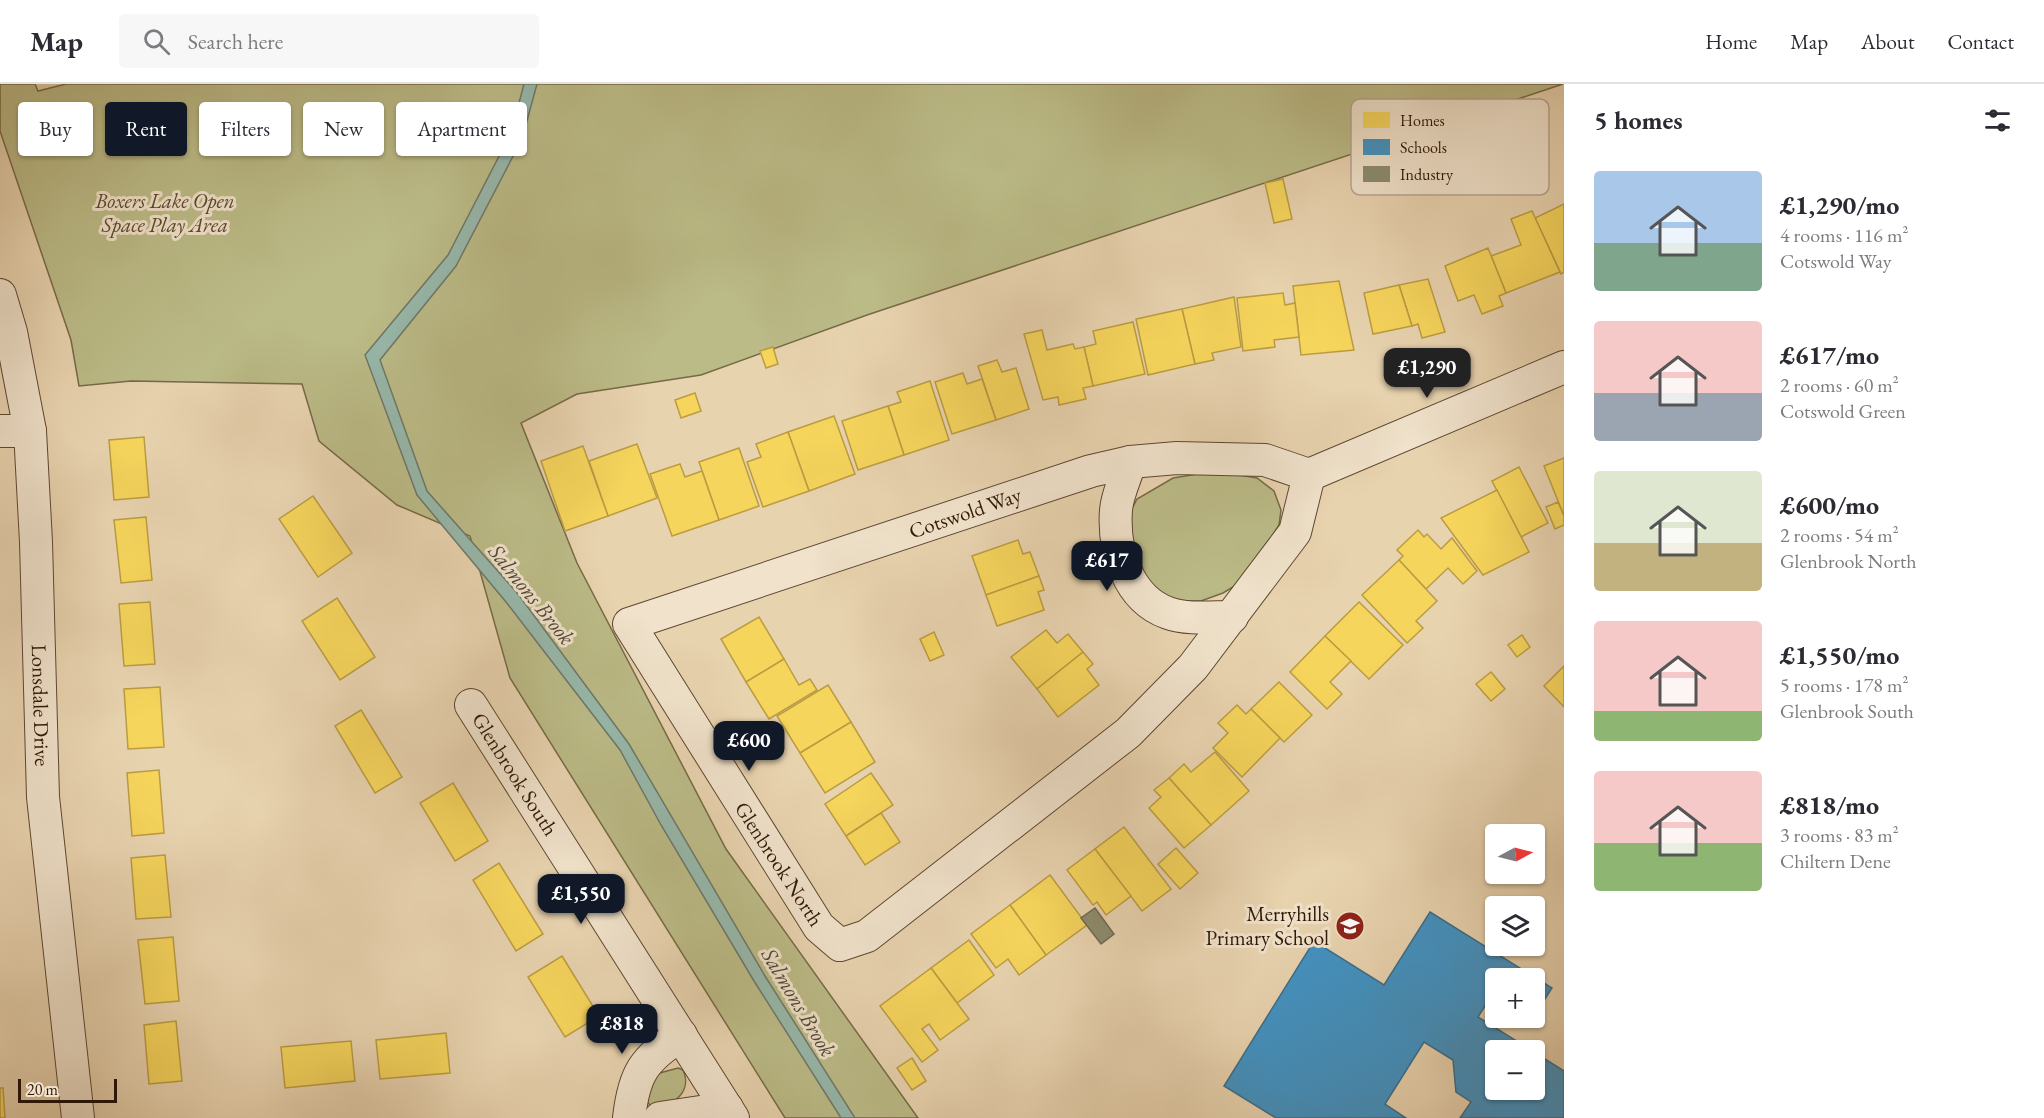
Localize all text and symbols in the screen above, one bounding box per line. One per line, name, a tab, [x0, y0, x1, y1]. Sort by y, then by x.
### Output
search box	[119, 14, 539, 68]
text: Map	[30, 23, 83, 59]
icon: search	[140, 25, 173, 58]
text: Search here	[188, 27, 283, 56]
text: Home	[1705, 28, 1757, 55]
text: Map	[1790, 28, 1828, 55]
text: About	[1861, 28, 1914, 55]
text: Contact	[1947, 28, 2014, 55]
legend	[1351, 99, 1549, 195]
chip: Buy	[18, 102, 93, 156]
chip: Rent	[105, 102, 187, 156]
chip: Filters	[199, 102, 291, 156]
chip: New	[303, 102, 384, 156]
chip: Apartment	[396, 102, 527, 156]
text: 5 homes	[1594, 103, 1683, 137]
icon: filters	[1981, 104, 2014, 137]
text: Homes	[1400, 110, 1445, 131]
text: Schools	[1400, 137, 1447, 158]
text: Industry	[1400, 164, 1454, 185]
park label: Boxers Lake Open Space Play Area	[94, 187, 235, 238]
text: £1,290/mo	[1780, 188, 1899, 222]
icon: home	[1642, 195, 1714, 267]
text: 4 rooms · 116 m²	[1780, 222, 1908, 248]
text: Cotswold Way	[1780, 248, 1891, 274]
text: £617/mo	[1780, 338, 1879, 372]
icon: home	[1642, 345, 1714, 417]
pin: £1,290	[1378, 348, 1476, 399]
text: £1,290	[1398, 354, 1456, 380]
text: 2 rooms · 60 m²	[1780, 372, 1899, 398]
text: Cotswold Green	[1780, 398, 1906, 424]
street label: Cotswold Way	[905, 480, 1025, 544]
text: £600/mo	[1780, 488, 1879, 522]
icon: home	[1642, 495, 1714, 567]
text: 2 rooms · 54 m²	[1780, 522, 1899, 548]
water label: Salmons Brook	[481, 537, 581, 651]
pin: £617	[1071, 541, 1143, 592]
text: £617	[1085, 547, 1129, 573]
text: Glenbrook North	[1780, 548, 1917, 574]
text: £1,550/mo	[1780, 638, 1899, 672]
street label: Lonsdale Drive	[26, 644, 56, 767]
icon: home	[1642, 645, 1714, 717]
text: 5 rooms · 178 m²	[1780, 672, 1908, 698]
text: Glenbrook South	[1780, 698, 1914, 724]
street label: Glenbrook South	[466, 707, 565, 841]
pin: £600	[713, 721, 785, 772]
text: £600	[727, 727, 771, 753]
text: £818/mo	[1780, 788, 1879, 822]
icon: home	[1642, 795, 1714, 867]
street label: Glenbrook North	[729, 796, 830, 931]
text: 3 rooms · 83 m²	[1780, 822, 1899, 848]
north arrow	[1485, 824, 1545, 884]
map controls	[1485, 824, 1545, 1100]
text: Chiltern Dene	[1780, 848, 1891, 874]
pin: £1,550	[532, 874, 630, 925]
text: £1,550	[552, 880, 610, 906]
button: layers	[1485, 896, 1545, 956]
place label: Merryhills Primary School	[1205, 900, 1329, 951]
school or university icon: Merryhills Primary School	[1334, 910, 1366, 942]
water label: Salmons Brook	[754, 942, 842, 1062]
button: +	[1485, 968, 1545, 1028]
pin: £818	[586, 1004, 658, 1055]
text: £818	[600, 1010, 644, 1036]
button: −	[1485, 1040, 1545, 1100]
scale bar	[18, 1076, 117, 1104]
text: 20 m	[27, 1079, 58, 1100]

